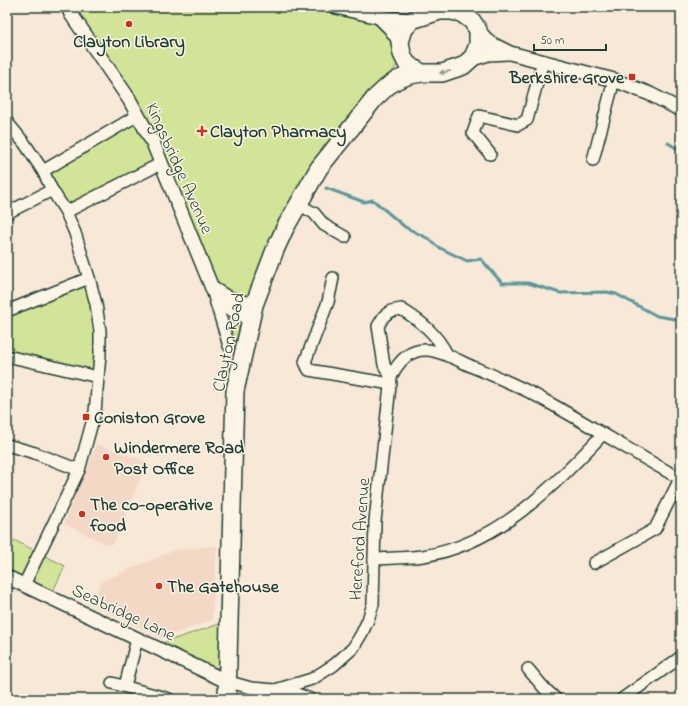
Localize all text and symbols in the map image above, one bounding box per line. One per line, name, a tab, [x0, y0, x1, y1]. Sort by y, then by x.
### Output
marker: Clayton Library	[124, 19, 134, 29]
scale bar	[534, 26, 606, 52]
place label: Clayton Library	[73, 30, 185, 57]
text: 50 m	[540, 32, 564, 50]
place label: Berkshire Grove	[508, 66, 625, 92]
one-way arrow	[439, 69, 451, 75]
marker: Berkshire Grove	[627, 72, 637, 82]
street label: Kingsbridge Avenue	[137, 99, 219, 240]
place label: Clayton Pharmacy	[210, 120, 346, 147]
marker: Clayton Pharmacy	[197, 126, 207, 136]
street label: Clayton Road	[207, 291, 253, 394]
place label: Coniston Grove	[94, 406, 206, 432]
marker: Coniston Grove	[81, 412, 91, 422]
place label: Windermere Road Post Office	[114, 436, 245, 483]
marker: Windermere Road Post Office	[101, 452, 111, 462]
street label: Hereford Avenue	[344, 476, 378, 601]
place label: The co-operative food	[89, 493, 214, 540]
marker: The co-operative food	[77, 509, 87, 519]
place label: The Gatehouse	[167, 575, 280, 601]
street label: Seabridge Lane	[67, 578, 180, 651]
marker: The Gatehouse	[154, 581, 164, 591]

